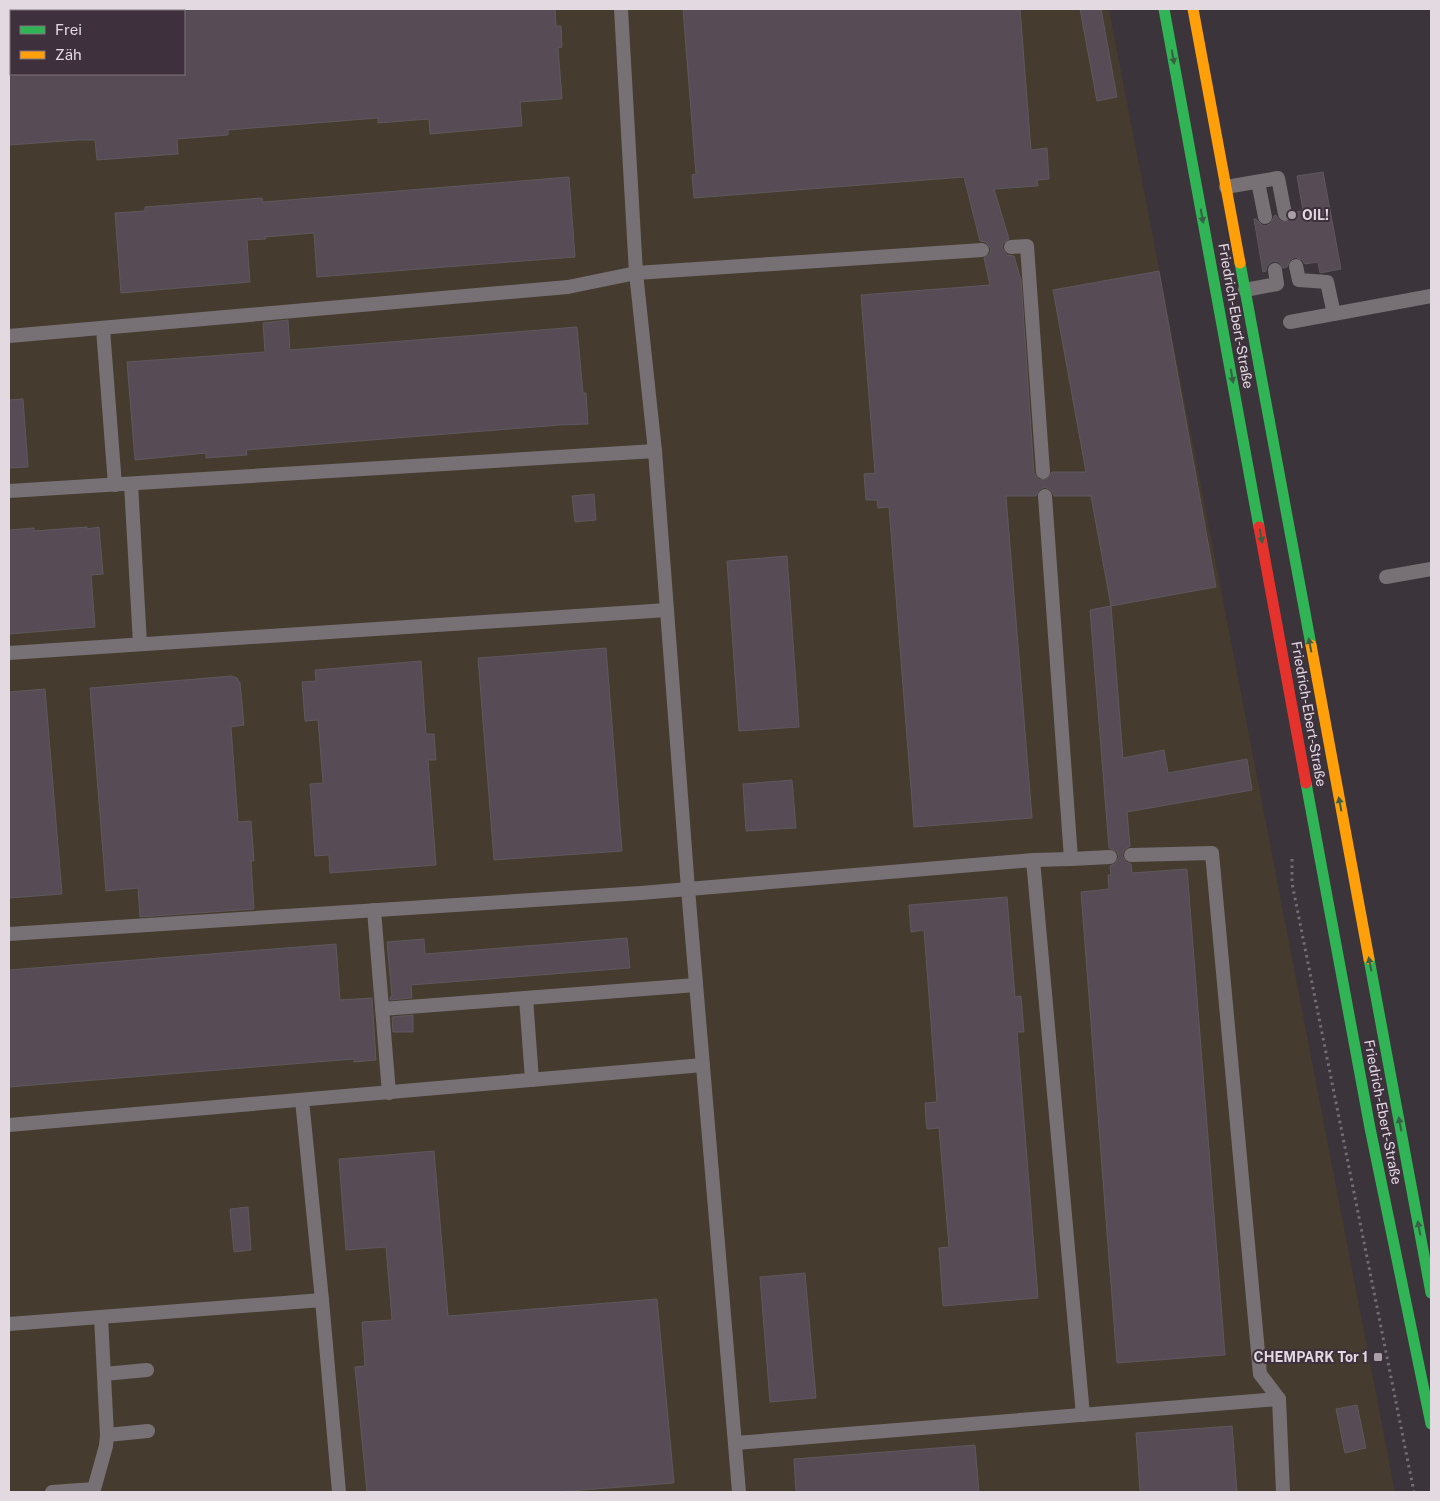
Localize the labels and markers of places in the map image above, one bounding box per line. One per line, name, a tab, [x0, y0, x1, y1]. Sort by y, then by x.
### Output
place label: OIL!	[1302, 207, 1329, 223]
marker: OIL!	[1286, 209, 1298, 221]
place label: CHEMPARK Tor 1	[1254, 1349, 1368, 1365]
marker: CHEMPARK Tor 1	[1372, 1351, 1384, 1363]

